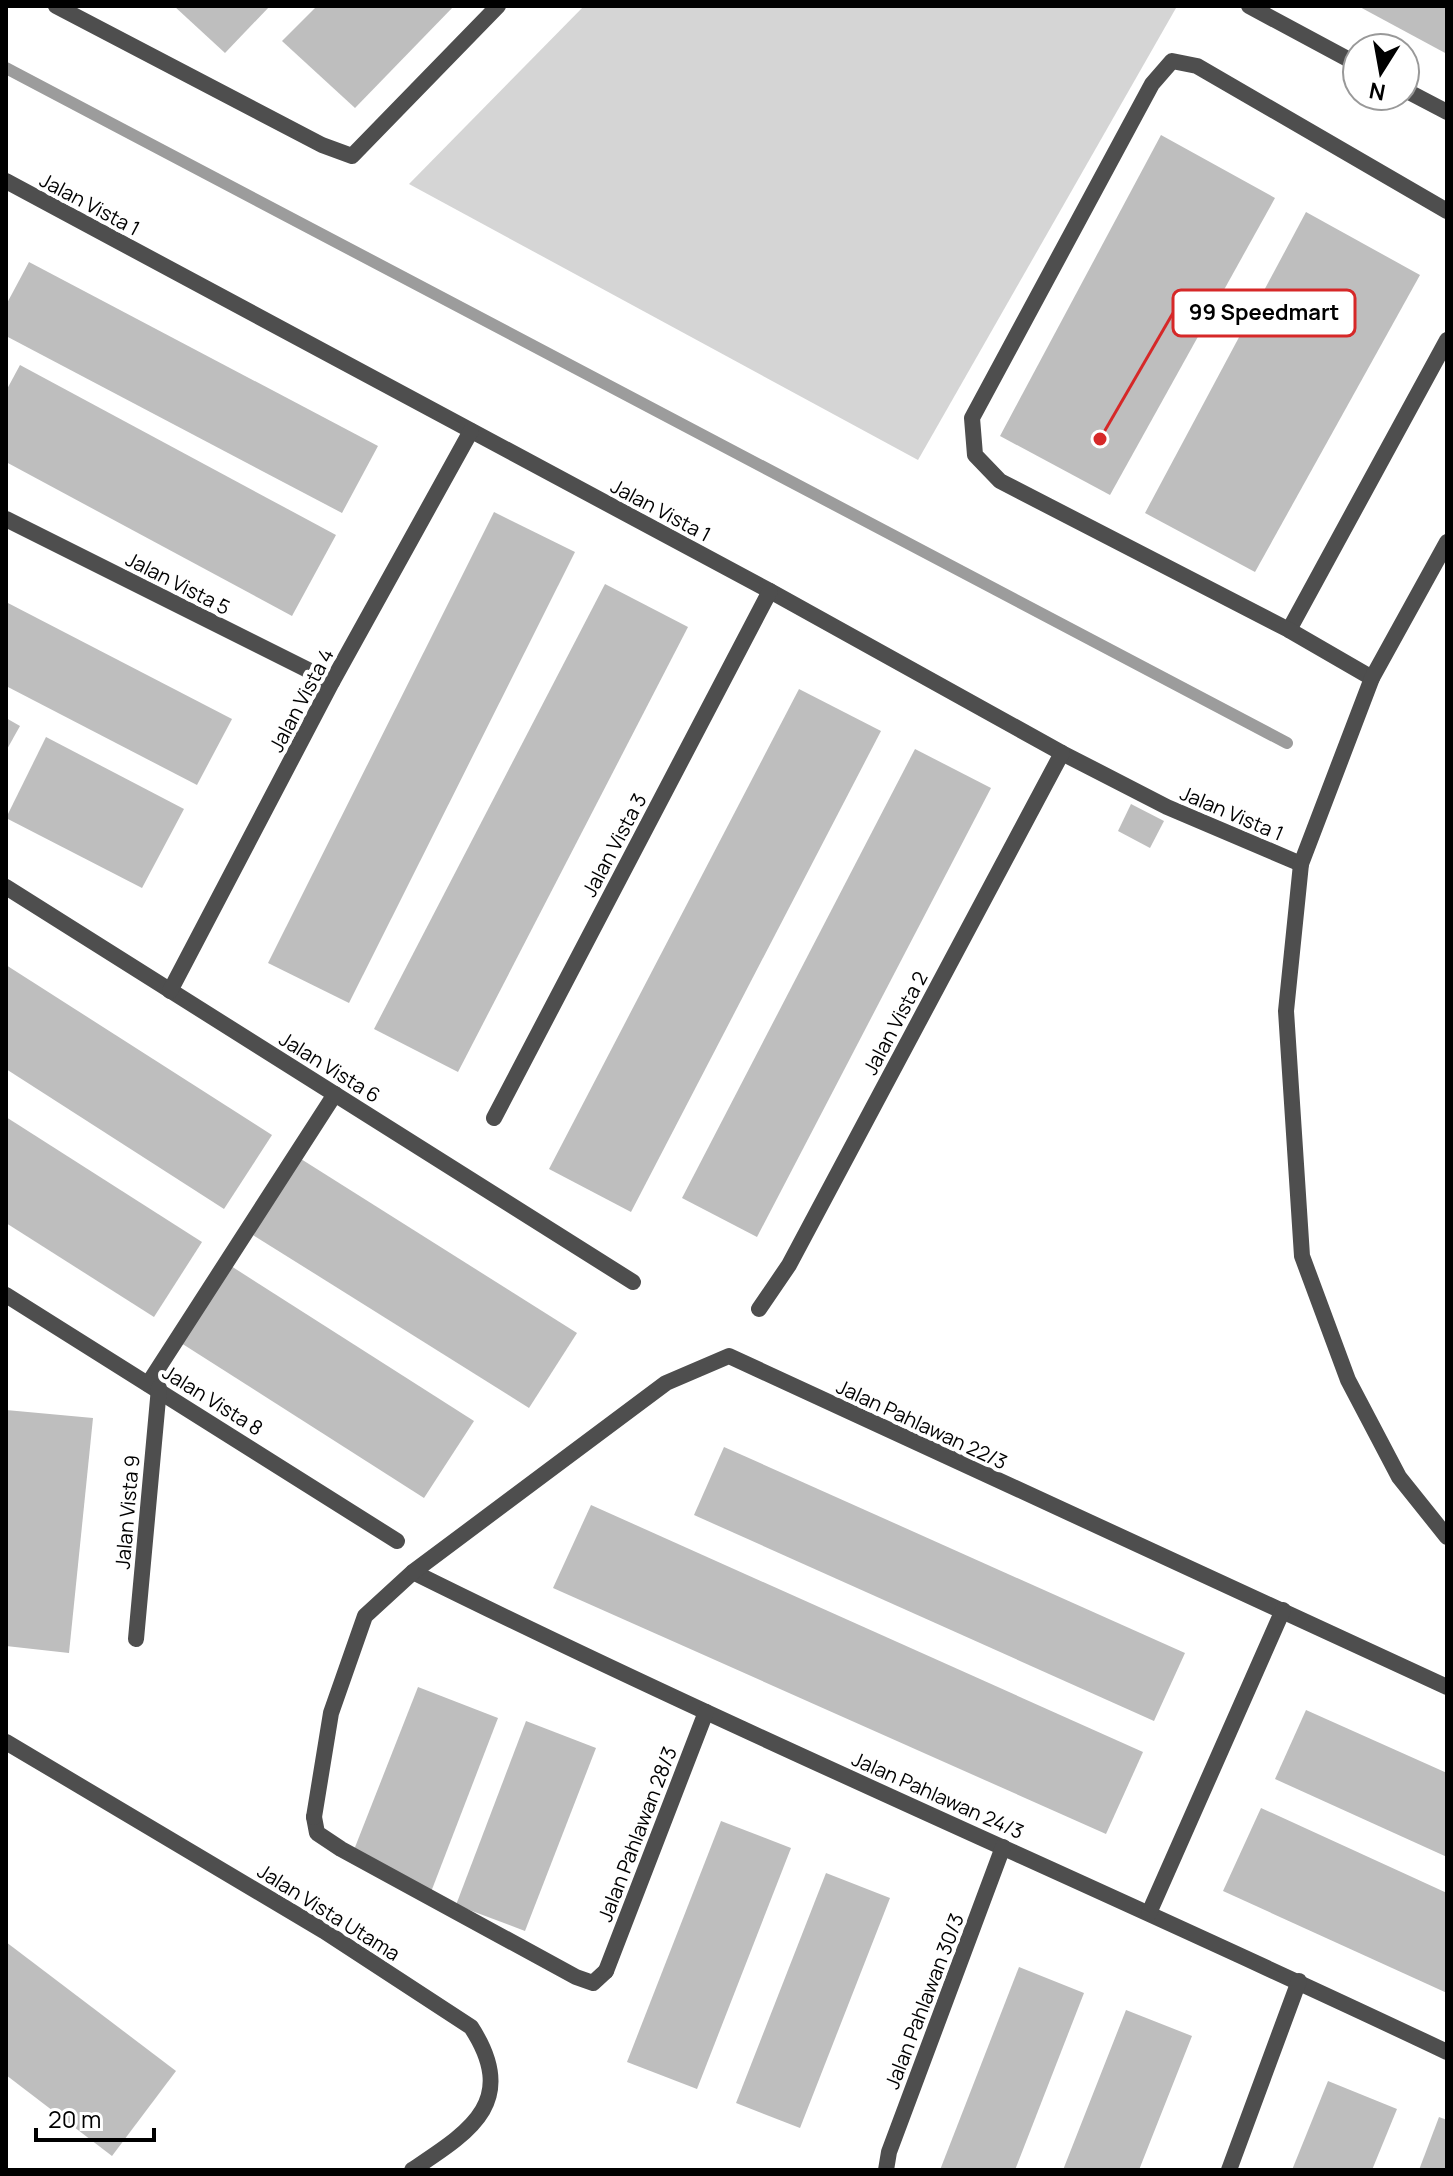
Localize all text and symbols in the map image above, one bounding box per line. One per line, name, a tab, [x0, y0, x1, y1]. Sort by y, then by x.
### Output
north arrow	[1341, 32, 1421, 112]
text: N	[1367, 75, 1388, 108]
street label: Jalan Vista 1	[35, 166, 145, 242]
callout: 99 Speedmart	[1173, 290, 1355, 336]
text: 99 Speedmart	[1189, 297, 1339, 327]
street label: Jalan Vista 1	[606, 472, 716, 548]
street label: Jalan Vista 5	[121, 545, 235, 621]
street label: Jalan Vista 4	[262, 643, 340, 757]
street label: Jalan Vista 1	[1176, 779, 1288, 847]
street label: Jalan Vista 3	[576, 789, 652, 901]
street label: Jalan Vista 2	[856, 967, 934, 1079]
street label: Jalan Vista 6	[274, 1025, 386, 1109]
street label: Jalan Vista 8	[158, 1358, 268, 1442]
street label: Jalan Pahlawan 22/3	[832, 1373, 1012, 1475]
street label: Jalan Vista 9	[109, 1454, 145, 1570]
street label: Jalan Pahlawan 28/3	[591, 1743, 683, 1925]
street label: Jalan Pahlawan 24/3	[848, 1745, 1028, 1845]
street label: Jalan Vista Utama	[253, 1857, 405, 1967]
street label: Jalan Pahlawan 30/3	[878, 1909, 970, 2093]
scale bar	[36, 2092, 154, 2142]
text: 20 m	[48, 2102, 101, 2135]

